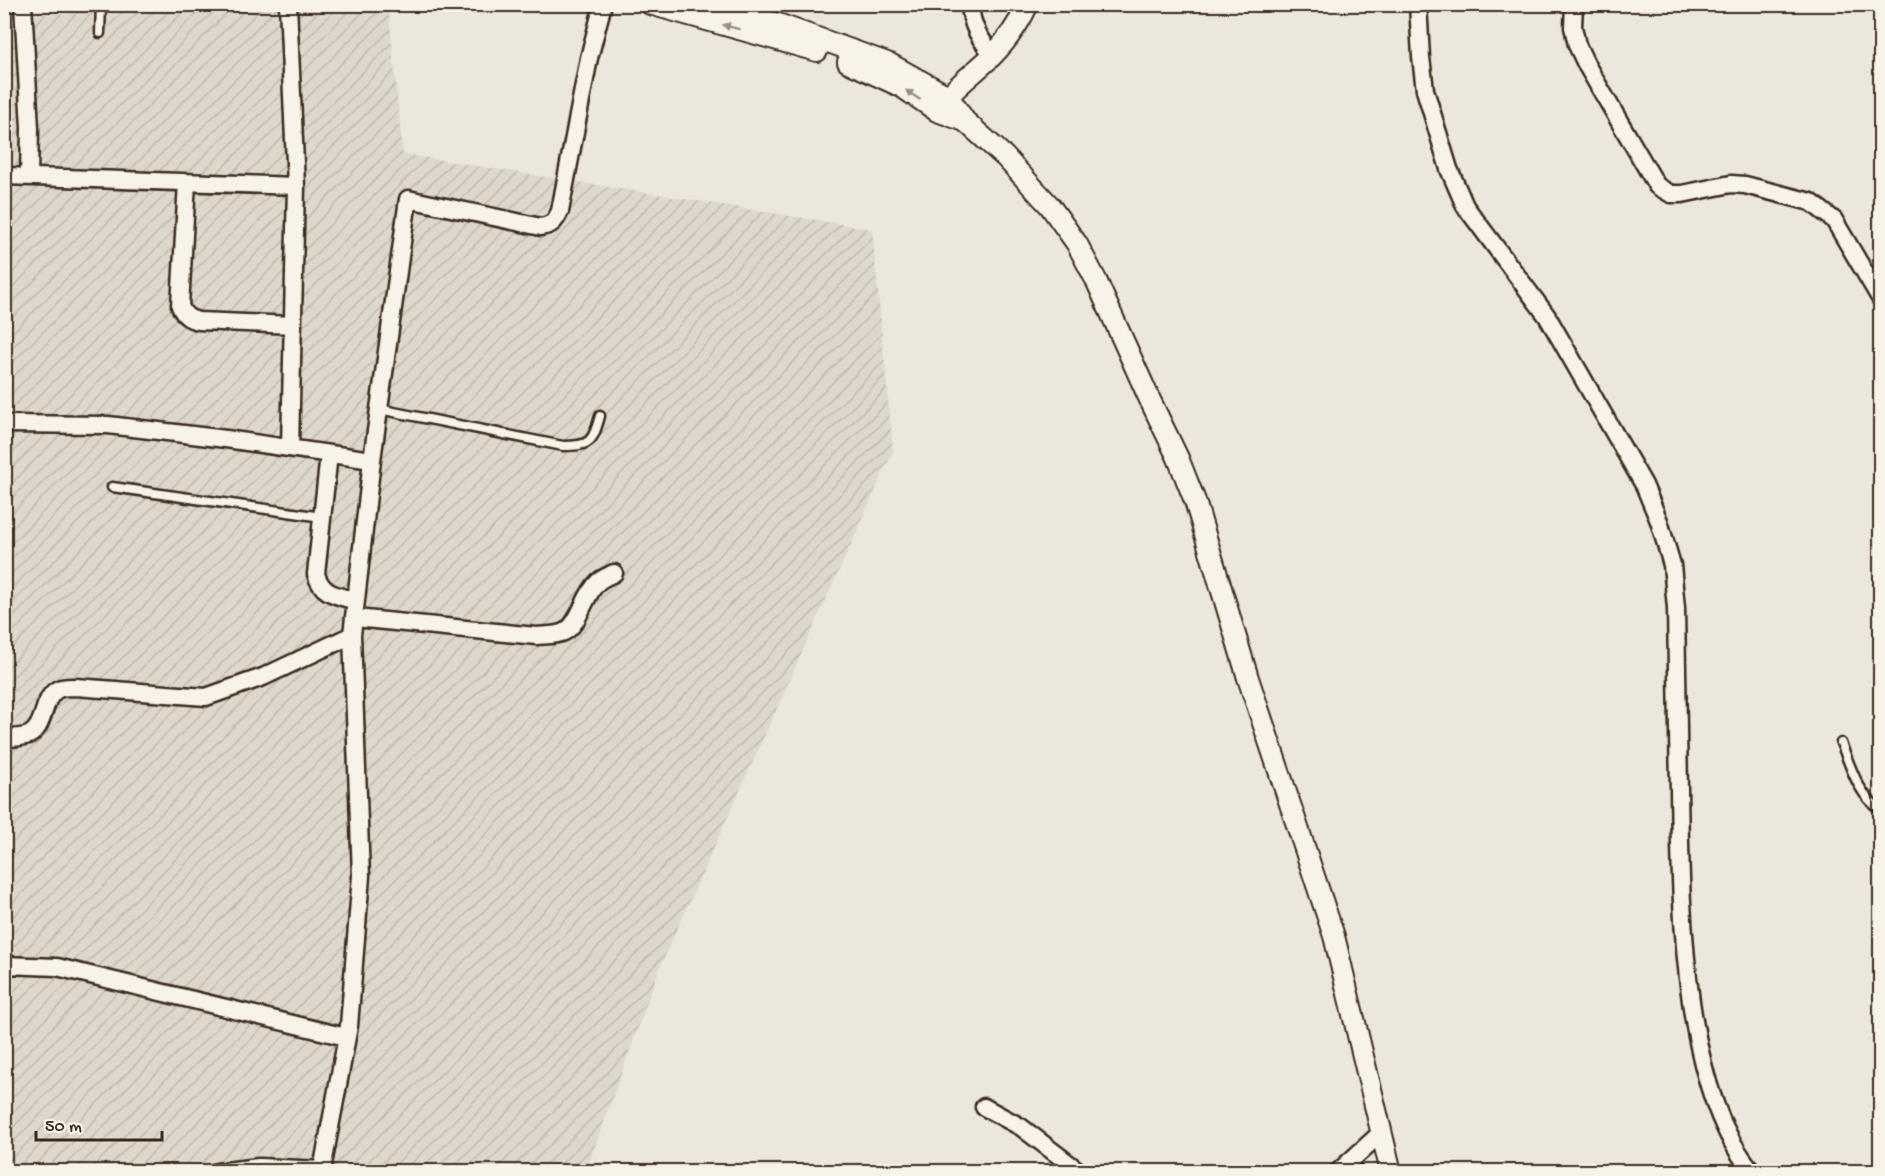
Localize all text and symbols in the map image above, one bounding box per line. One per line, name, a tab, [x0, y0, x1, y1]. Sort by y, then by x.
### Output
one-way arrow	[722, 22, 741, 32]
one-way arrow	[906, 89, 922, 101]
scale bar	[36, 1104, 162, 1142]
text: 50 m	[45, 1117, 82, 1138]

